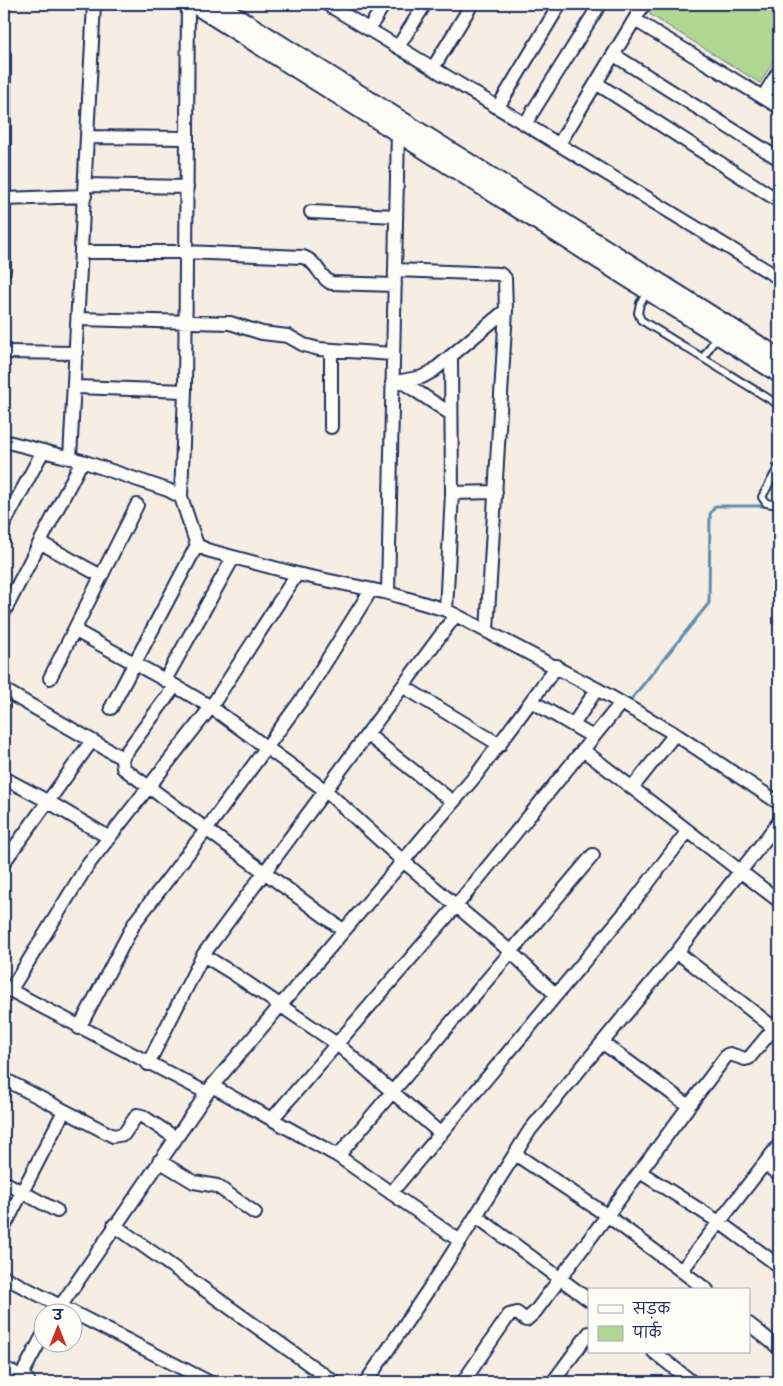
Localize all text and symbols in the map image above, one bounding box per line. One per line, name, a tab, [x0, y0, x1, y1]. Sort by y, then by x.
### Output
legend	[588, 1288, 750, 1354]
text: सड़क	[632, 1299, 671, 1320]
north arrow	[32, 1304, 82, 1354]
text: उ	[51, 1306, 64, 1326]
text: पार्क	[632, 1321, 663, 1344]

